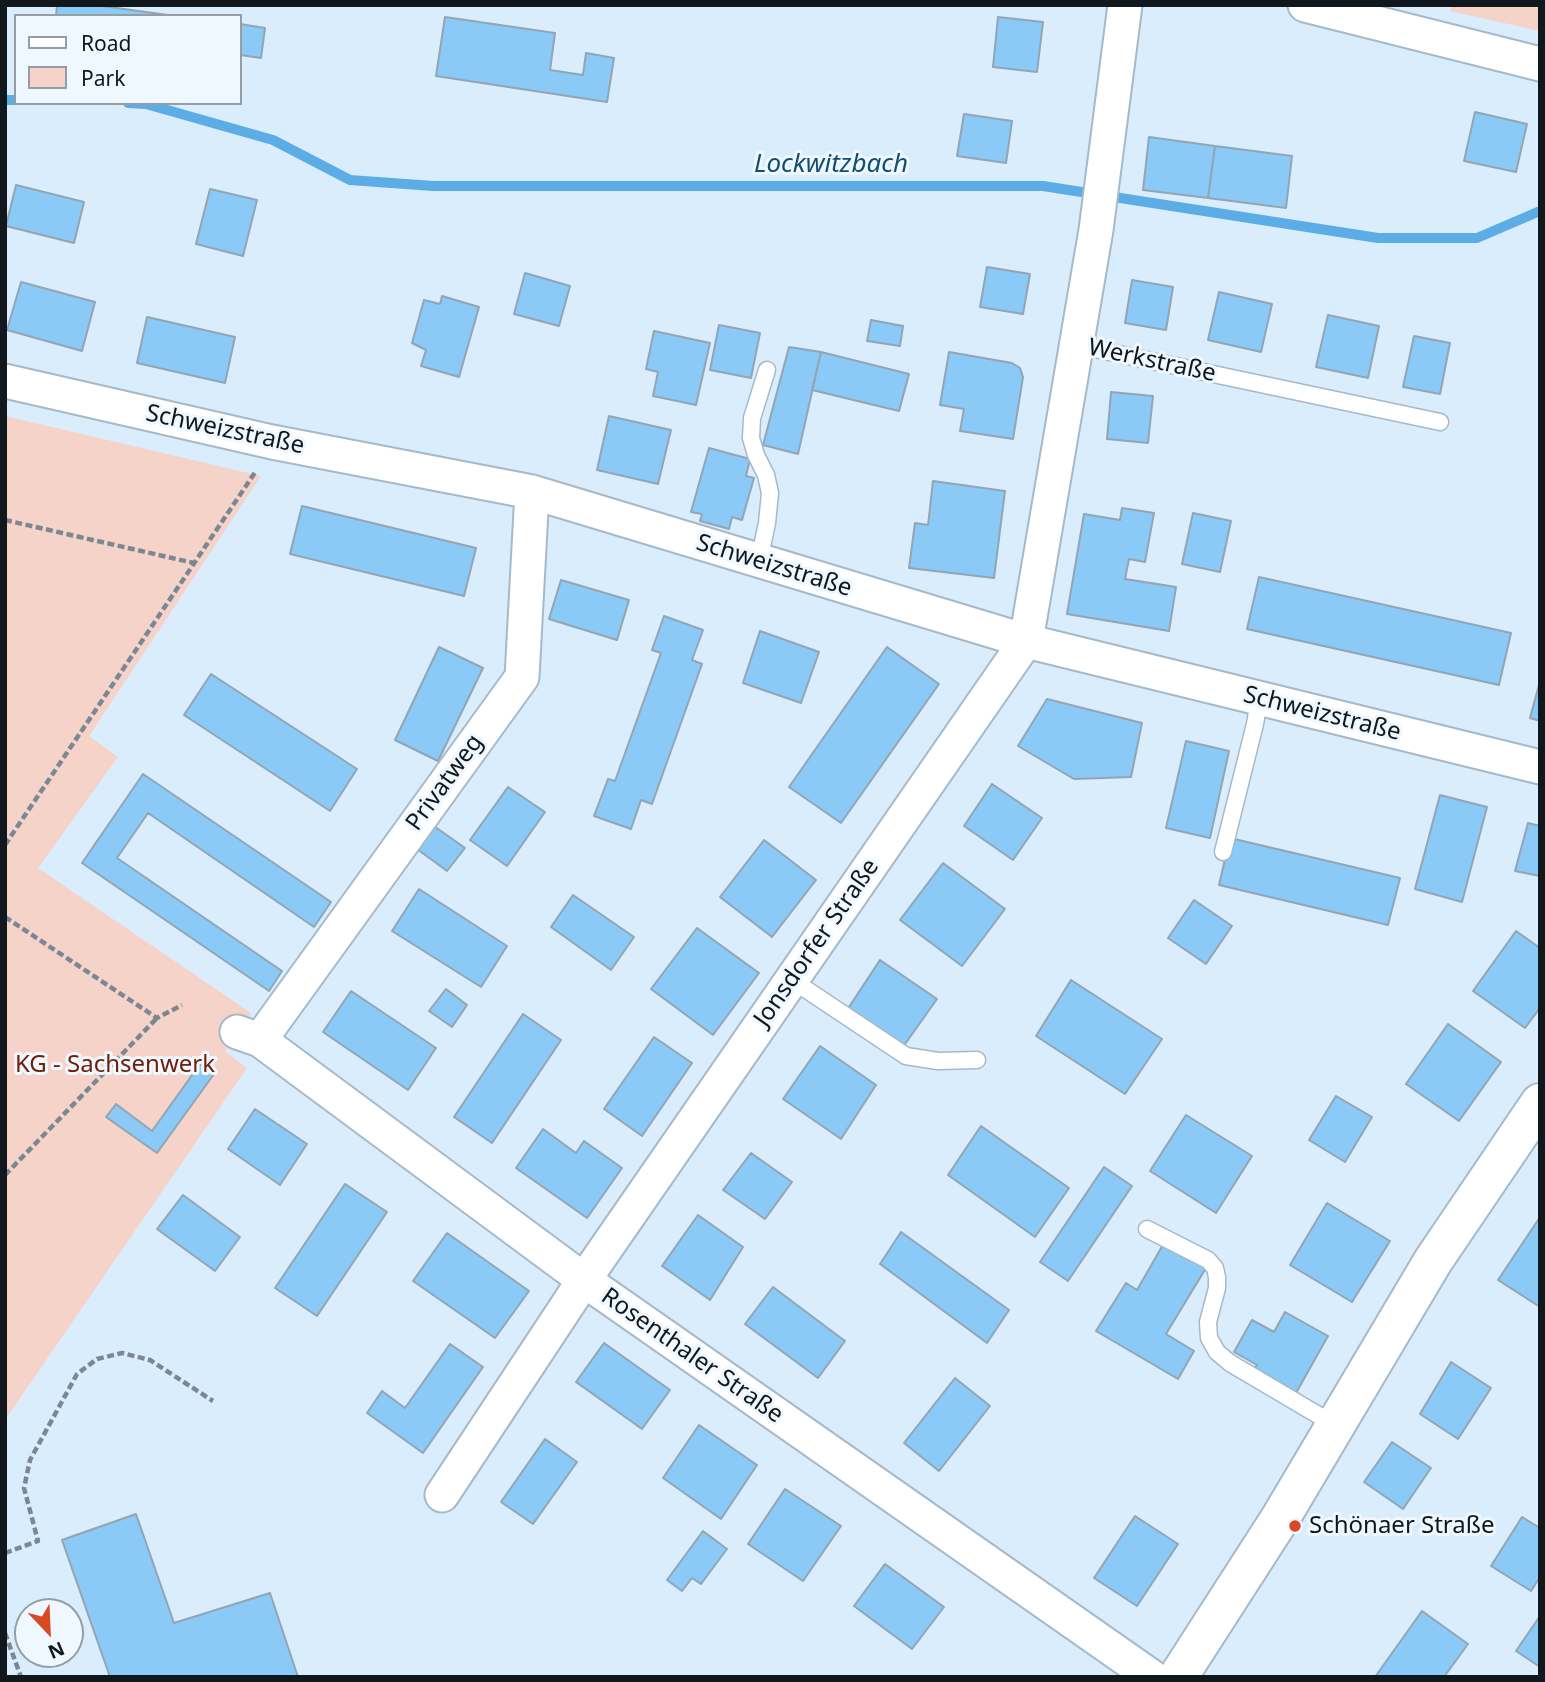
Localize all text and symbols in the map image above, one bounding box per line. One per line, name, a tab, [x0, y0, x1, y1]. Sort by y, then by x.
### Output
legend	[14, 14, 242, 105]
text: Road	[81, 29, 131, 57]
text: Park	[81, 64, 125, 92]
water label: Lockwitzbach	[754, 149, 908, 181]
street label: Werkstraße	[1086, 333, 1218, 389]
street label: Schweizstraße	[143, 399, 307, 461]
street label: Schweizstraße	[693, 529, 855, 603]
street label: Schweizstraße	[1240, 681, 1404, 747]
street label: Privatweg	[400, 729, 490, 837]
street label: Jonsdorfer Straße	[748, 854, 886, 1032]
park label: KG - Sachsenwerk	[15, 1051, 215, 1079]
street label: Rosenthaler Straße	[595, 1282, 789, 1430]
place label: Schönaer Straße	[1309, 1512, 1494, 1540]
marker: Schönaer Straße	[1287, 1518, 1303, 1534]
north arrow	[14, 1598, 84, 1668]
text: N	[44, 1636, 69, 1665]

